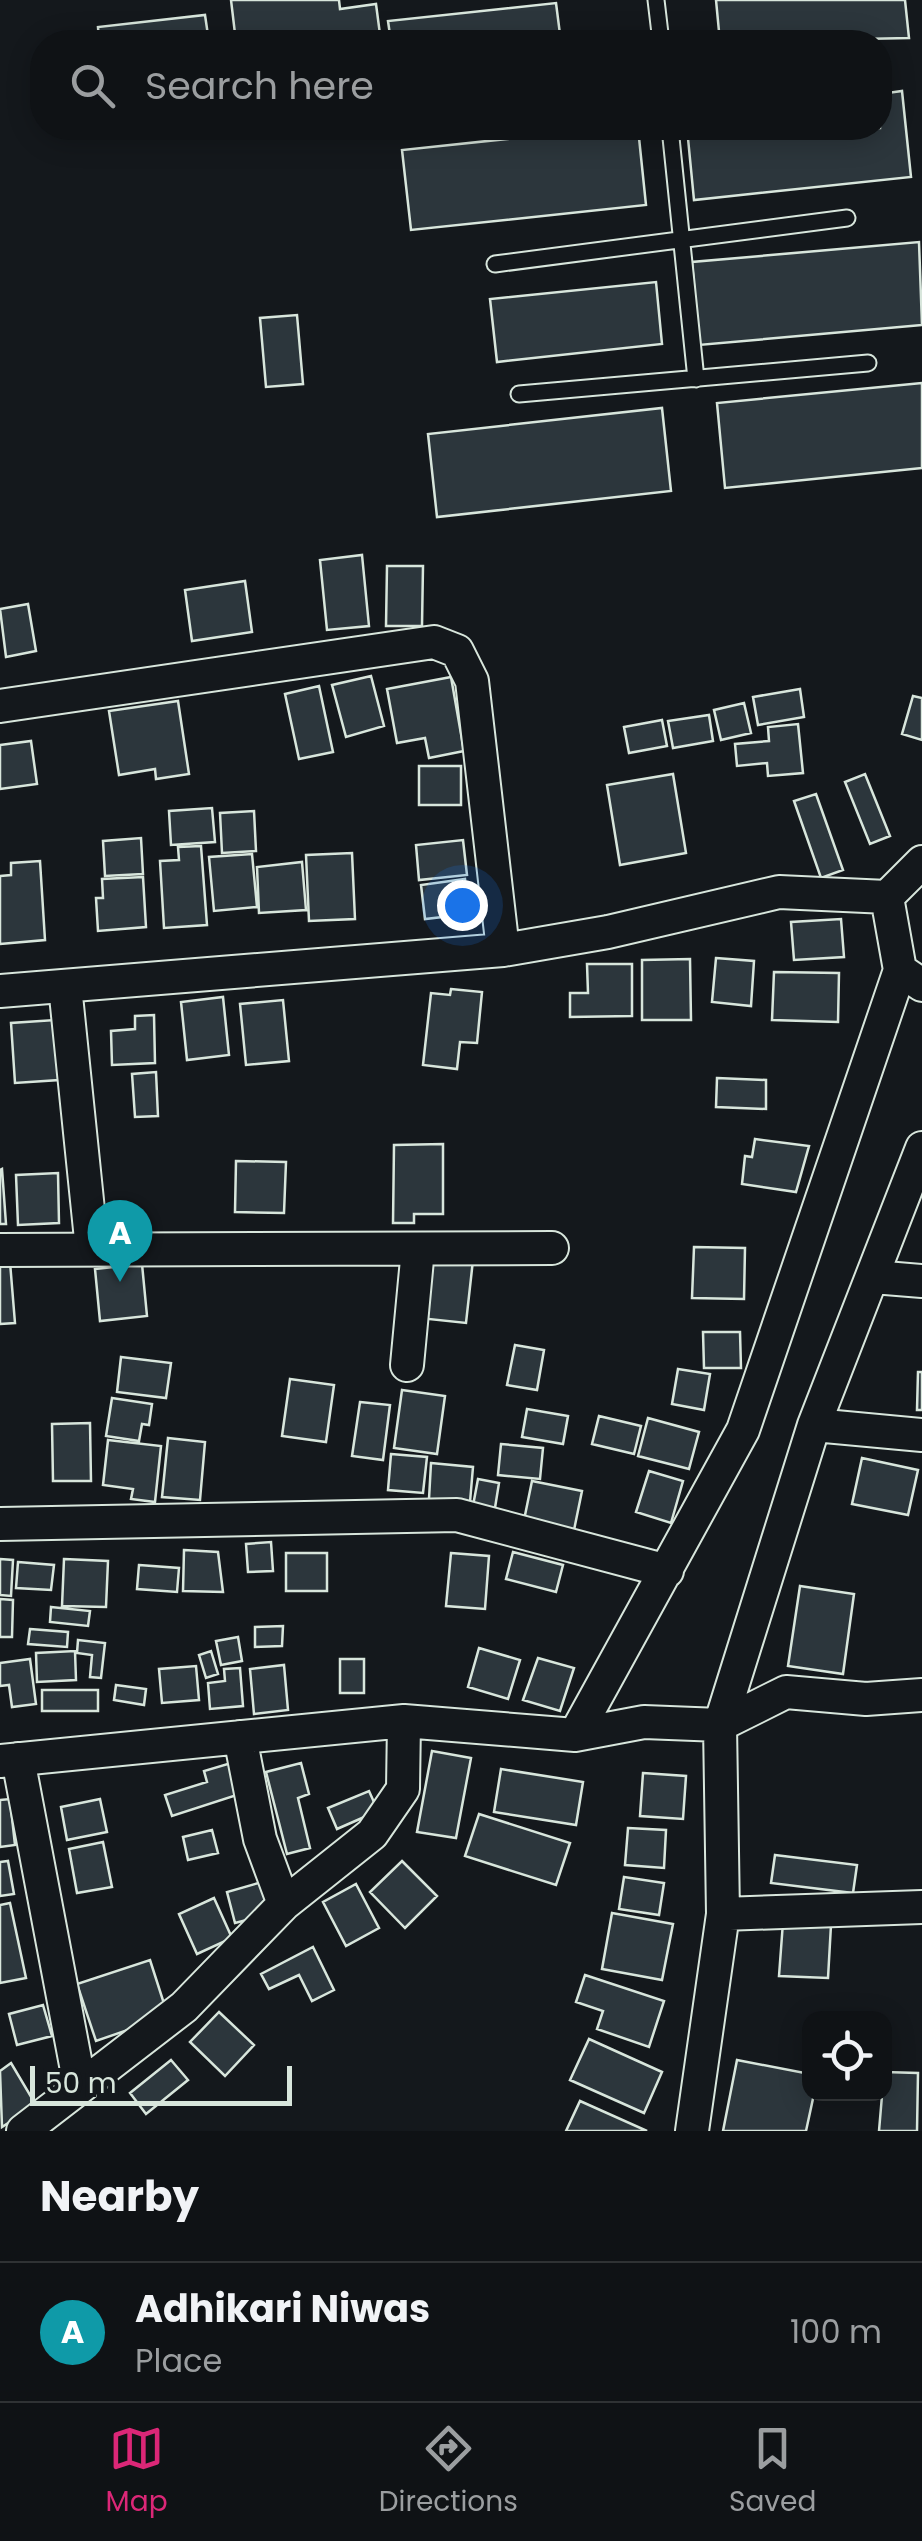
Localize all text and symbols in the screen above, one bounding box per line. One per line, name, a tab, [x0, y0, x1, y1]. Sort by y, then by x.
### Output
search box	[30, 30, 892, 140]
icon: search	[65, 58, 120, 113]
text: Search here	[145, 59, 374, 112]
your location	[437, 880, 488, 931]
pin: A	[88, 1200, 152, 1282]
map controls	[802, 2011, 892, 2101]
button: locate	[802, 2011, 892, 2101]
scale bar	[30, 2061, 292, 2106]
text: 50 m	[45, 2064, 116, 2103]
text: Nearby	[40, 2167, 199, 2226]
text: Adhikari Niwas	[135, 2282, 430, 2335]
text: A	[61, 2309, 84, 2354]
text: 100 m	[790, 2309, 882, 2354]
text: Place	[135, 2338, 222, 2383]
tab: Map	[106, 2421, 168, 2523]
tab: Directions	[379, 2421, 518, 2523]
tab: Saved	[729, 2421, 816, 2523]

